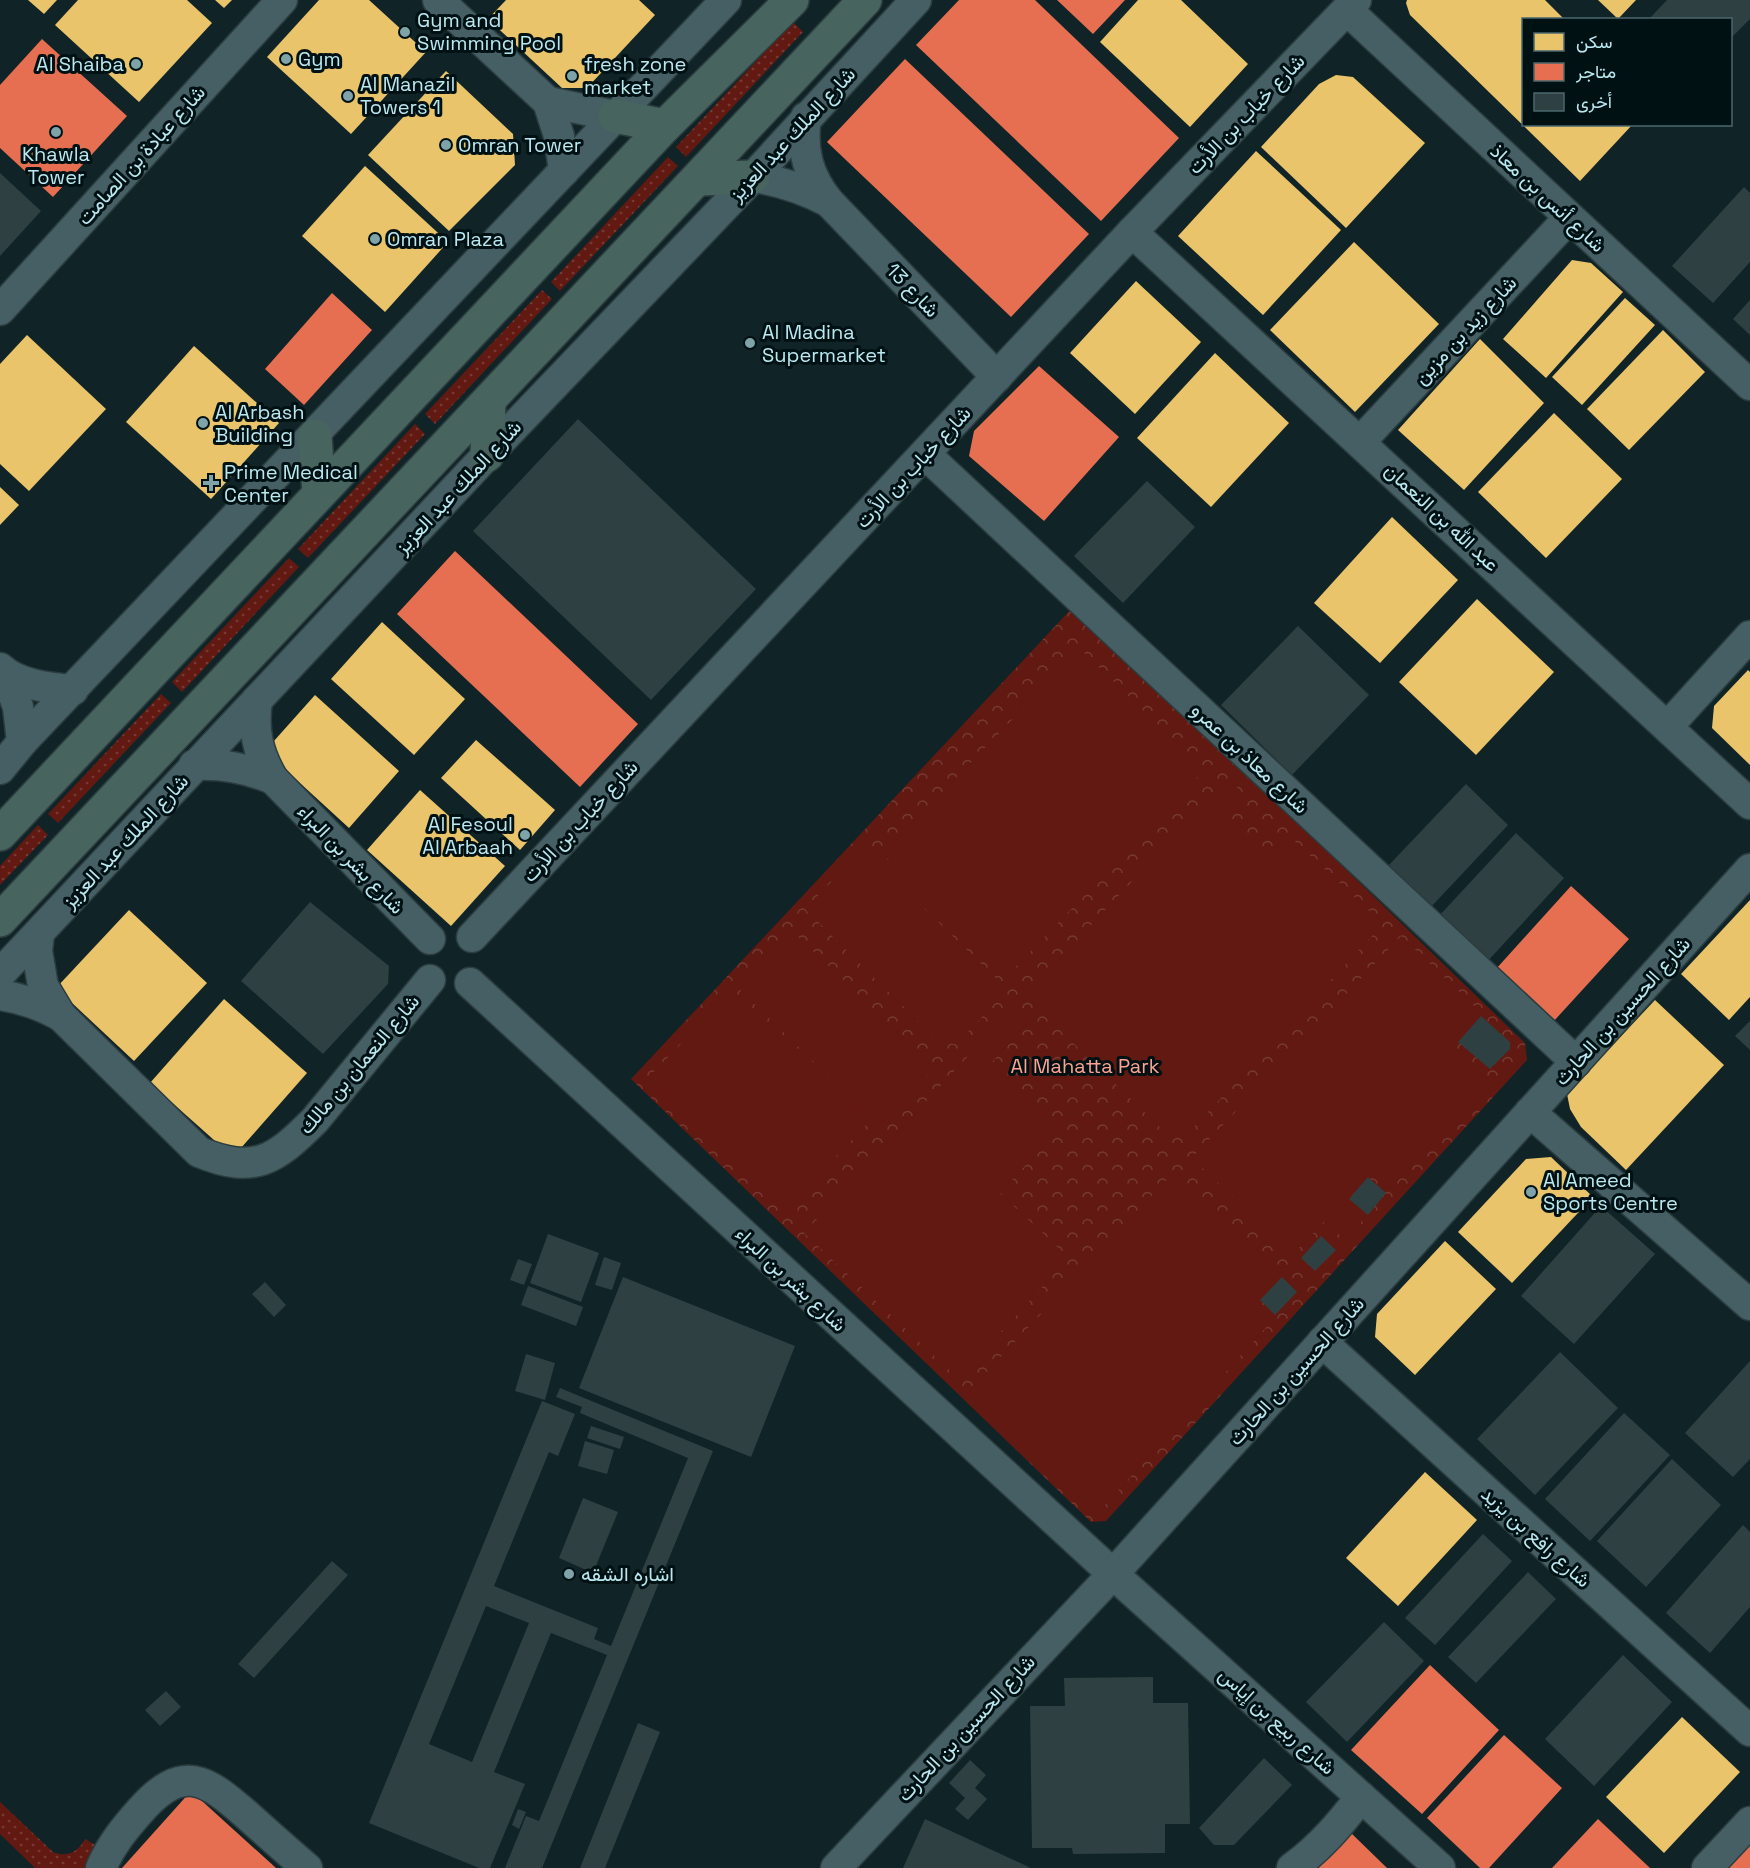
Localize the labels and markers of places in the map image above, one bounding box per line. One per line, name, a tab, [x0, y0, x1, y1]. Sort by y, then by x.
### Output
place label: Gym and Swimming Pool	[417, 7, 561, 56]
marker: Gym and Swimming Pool	[398, 25, 412, 39]
place label: Gym	[298, 46, 341, 72]
place label: Al Shaiba	[36, 51, 124, 77]
place label: fresh zone market	[584, 51, 686, 100]
marker: Gym	[279, 52, 293, 66]
marker: Al Shaiba	[129, 57, 143, 71]
marker: fresh zone market	[565, 69, 579, 83]
place label: Al Manazil Towers 1	[360, 71, 455, 120]
marker: Al Manazil Towers 1	[341, 89, 355, 103]
marker: Khawla Tower	[49, 125, 63, 139]
place label: Omran Tower	[458, 132, 581, 158]
marker: Omran Tower	[439, 138, 453, 152]
place label: Khawla Tower	[22, 141, 90, 190]
place label: Omran Plaza	[387, 226, 504, 252]
marker: Omran Plaza	[368, 232, 382, 246]
place label: Al Madina Supermarket	[762, 319, 886, 368]
marker: Al Madina Supermarket	[743, 336, 757, 350]
place label: Al Arbash Building	[215, 399, 305, 448]
marker: Al Arbash Building	[196, 416, 210, 430]
place label: Prime Medical Center	[224, 459, 358, 508]
marker: Prime Medical Center	[202, 474, 220, 492]
place label: Al Fesoul Al Arbaah	[422, 811, 513, 860]
marker: Al Fesoul Al Arbaah	[518, 828, 532, 842]
place label: Al Ameed Sports Centre	[1543, 1167, 1678, 1216]
marker: Al Ameed Sports Centre	[1524, 1185, 1538, 1199]
place label: اشاره الشقه	[581, 1561, 674, 1587]
marker: اشاره الشقه	[562, 1567, 576, 1581]

